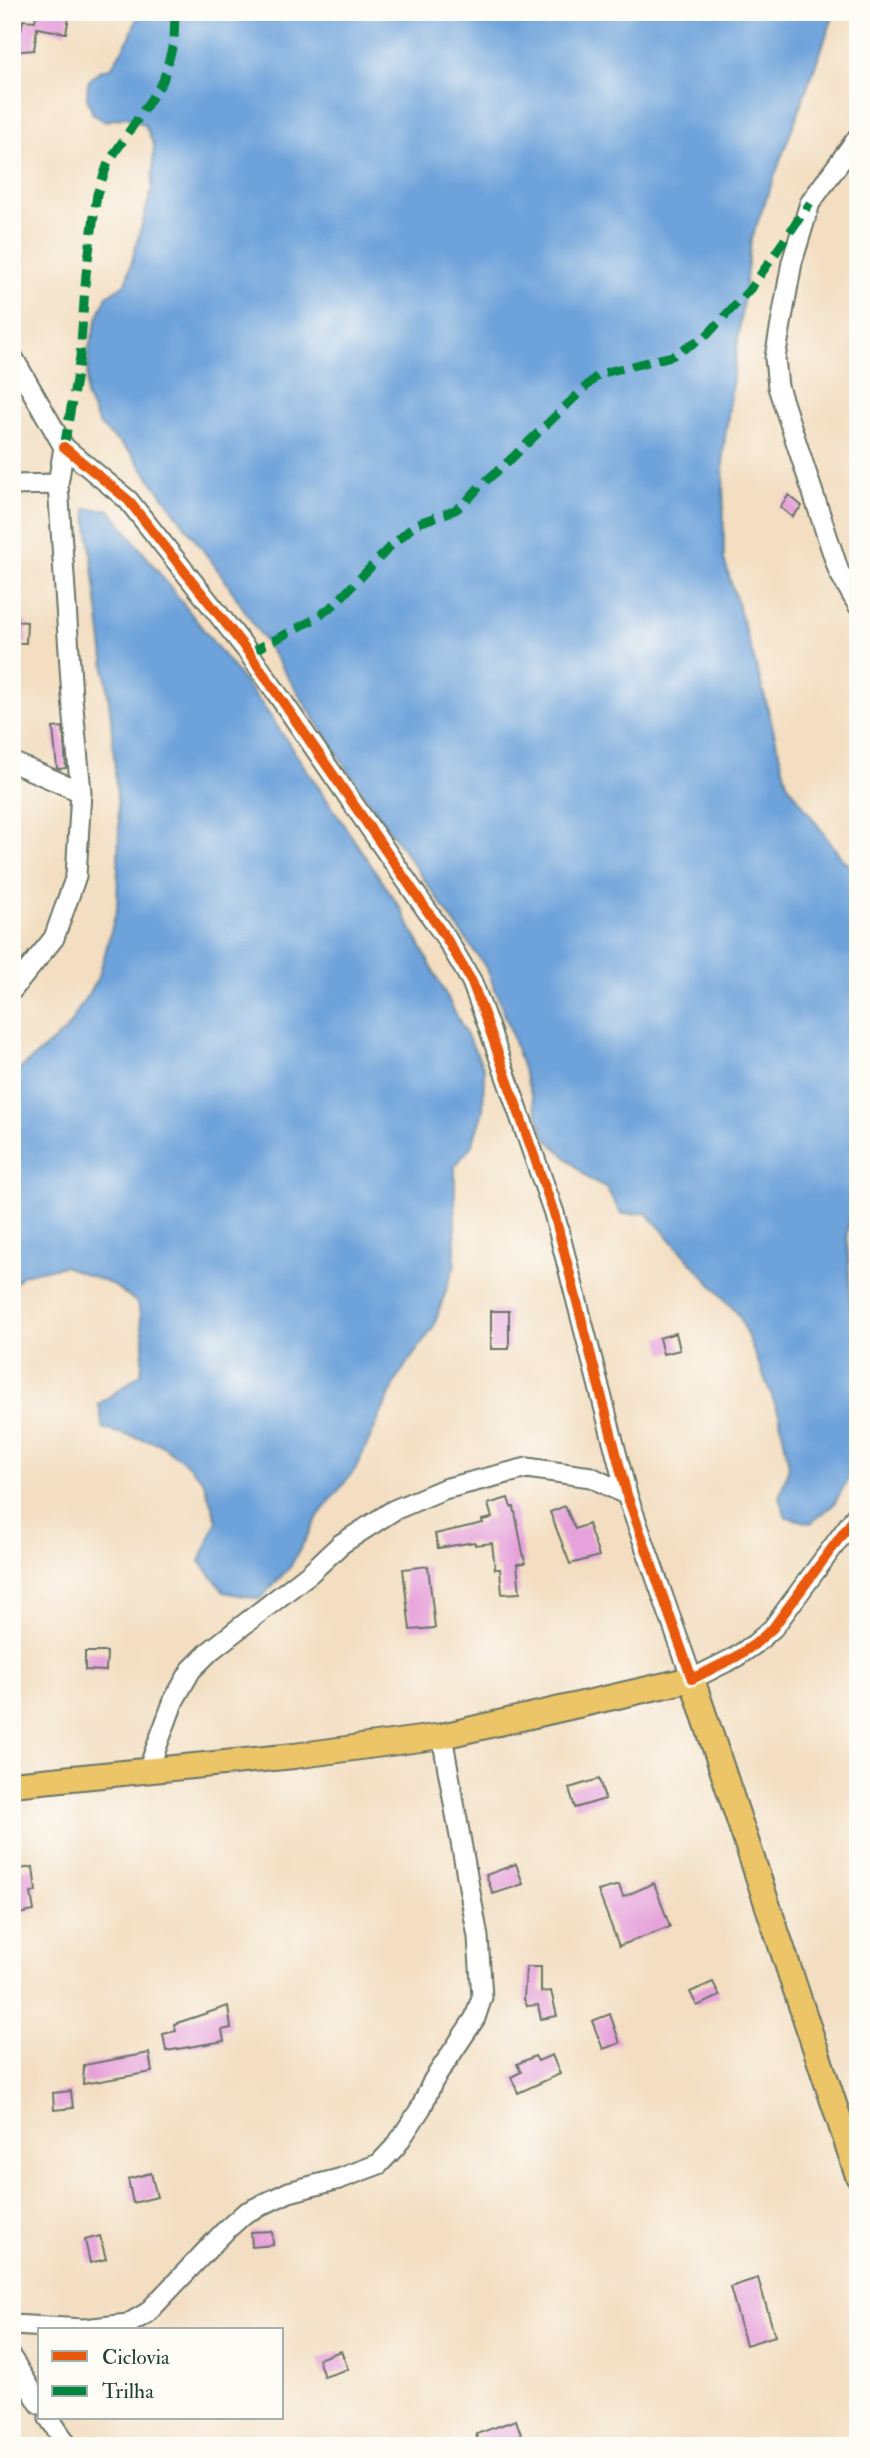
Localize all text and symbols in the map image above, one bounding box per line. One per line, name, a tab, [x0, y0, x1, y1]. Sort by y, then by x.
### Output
legend	[38, 2328, 284, 2420]
text: Ciclovia	[102, 2344, 170, 2371]
text: Trilha	[102, 2378, 154, 2405]

